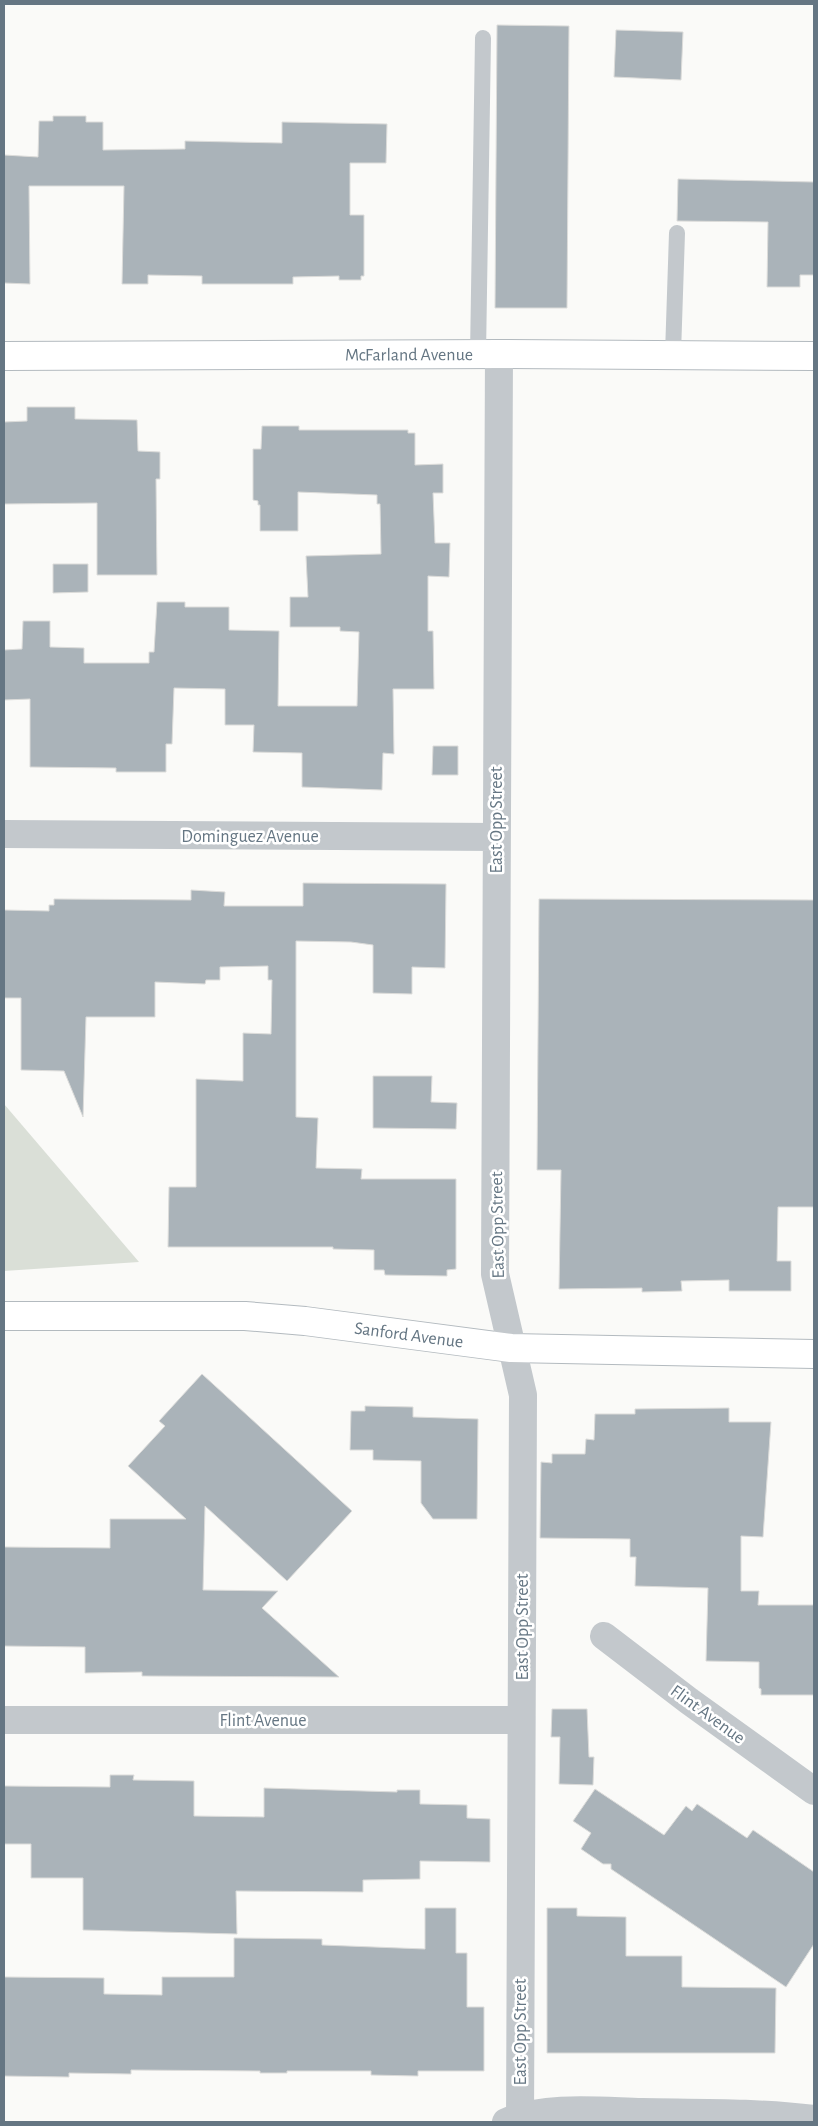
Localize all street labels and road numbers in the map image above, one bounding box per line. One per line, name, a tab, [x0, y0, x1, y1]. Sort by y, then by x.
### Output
street label: McFarland Avenue	[345, 346, 473, 365]
street label: East Opp Street	[488, 766, 506, 874]
street label: Dominguez Avenue	[181, 828, 319, 846]
street label: East Opp Street	[488, 1171, 508, 1279]
street label: Sanford Avenue	[353, 1320, 464, 1352]
street label: East Opp Street	[514, 1573, 532, 1681]
street label: Flint Avenue	[667, 1682, 748, 1748]
street label: Flint Avenue	[219, 1712, 307, 1730]
street label: East Opp Street	[512, 1978, 530, 2086]

